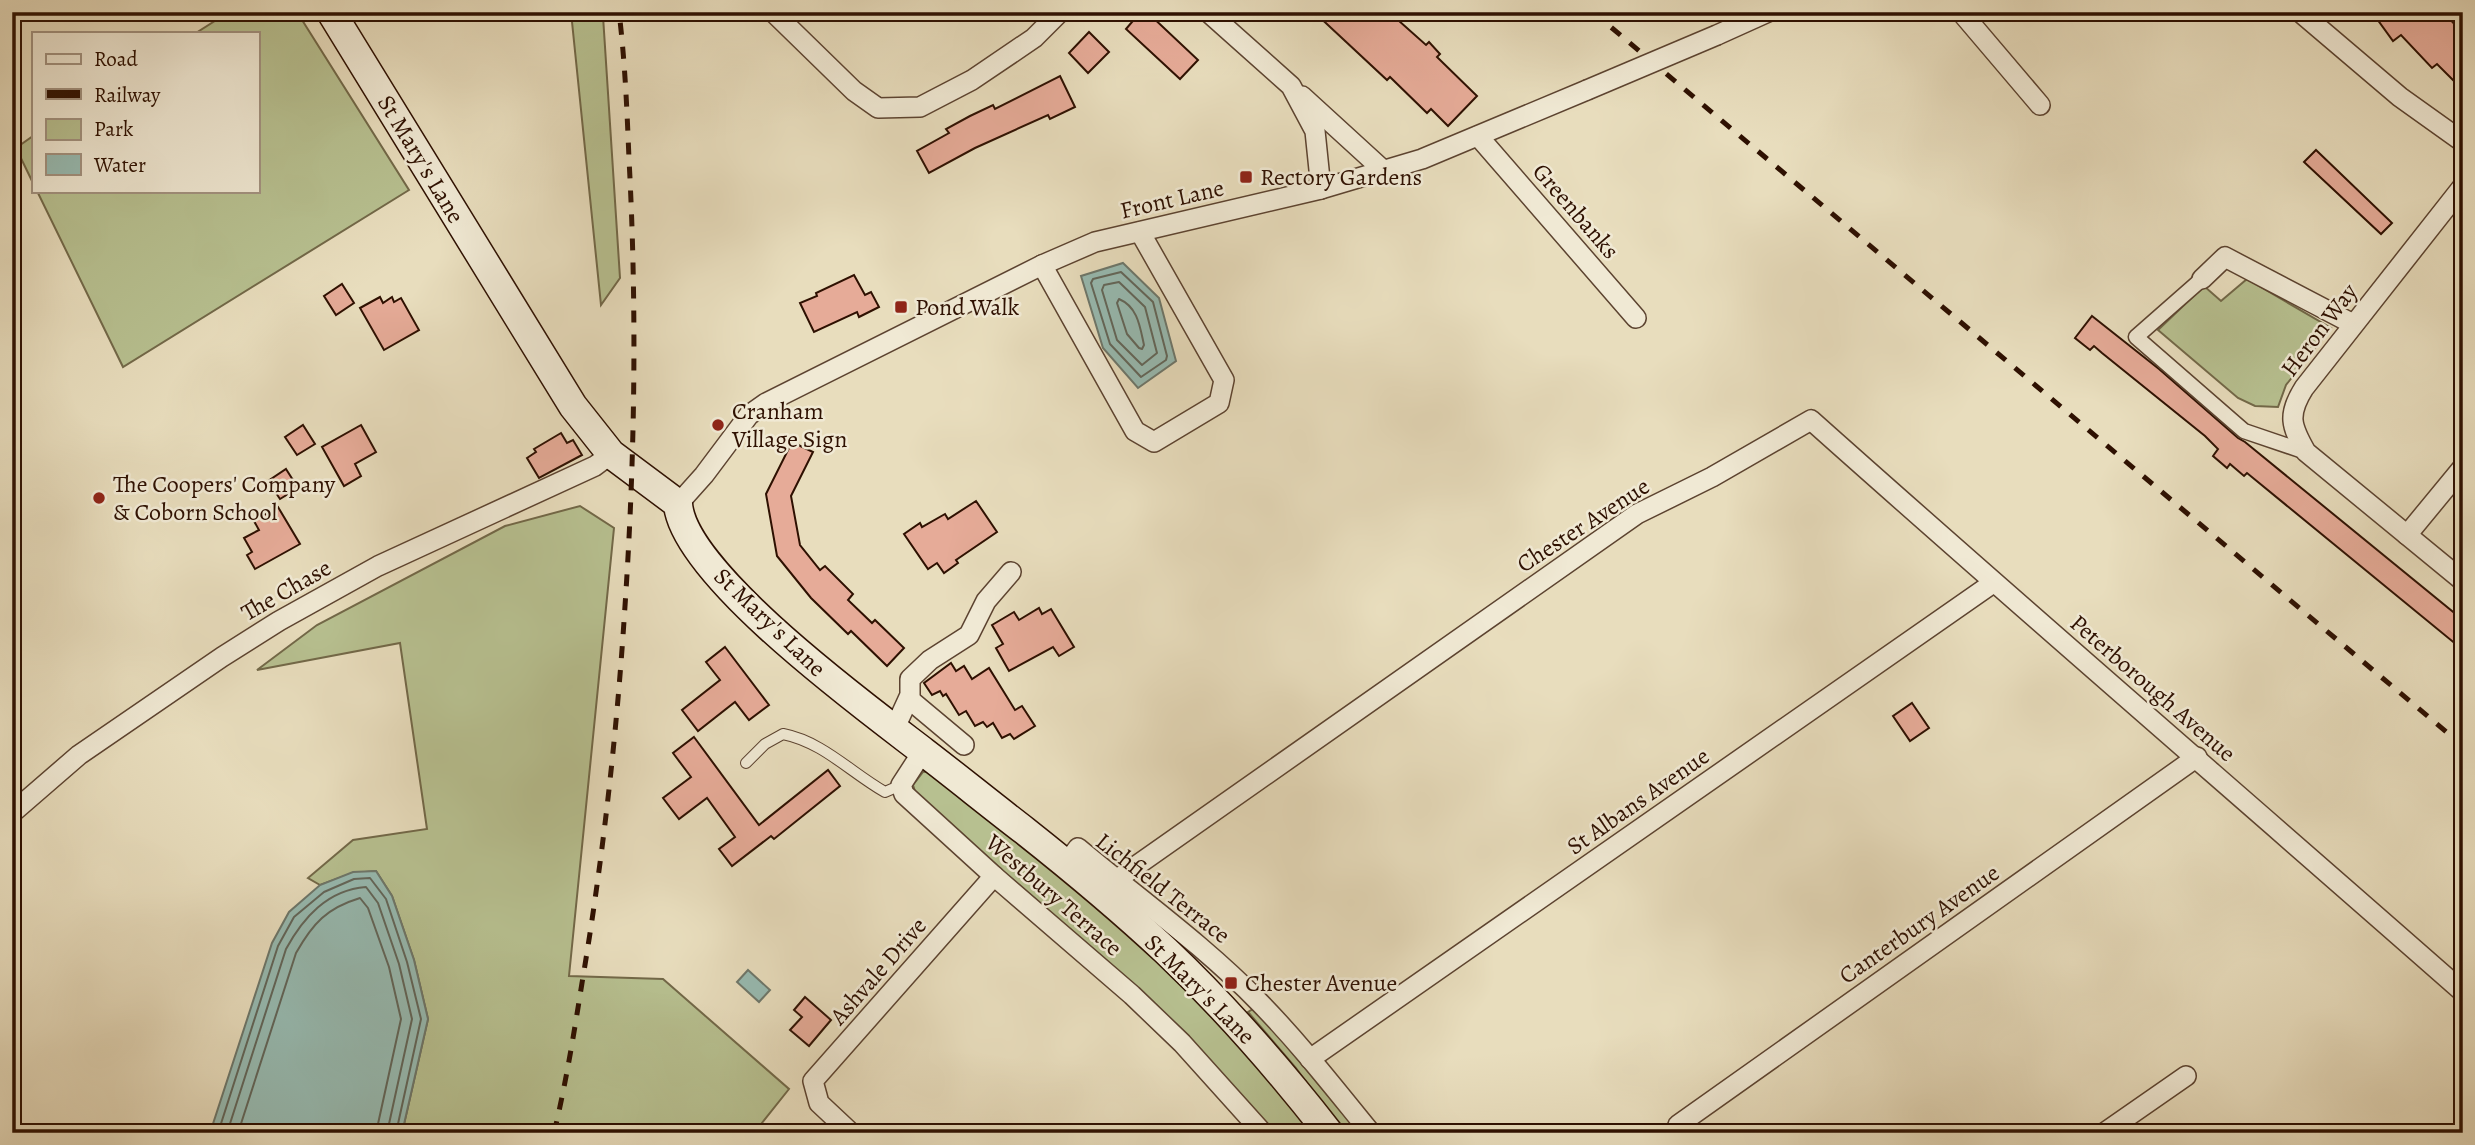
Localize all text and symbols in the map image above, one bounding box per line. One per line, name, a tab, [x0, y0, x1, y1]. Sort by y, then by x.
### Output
legend	[32, 32, 259, 192]
text: Road	[94, 45, 138, 73]
text: Railway	[94, 81, 161, 109]
street label: St Mary's Lane	[370, 89, 472, 229]
text: Park	[94, 115, 134, 143]
text: Water	[93, 151, 146, 179]
street label: Greenbanks	[1525, 156, 1627, 266]
place label: Rectory Gardens	[1260, 161, 1422, 193]
marker: Rectory Gardens	[1238, 169, 1254, 185]
street label: Front Lane	[1117, 172, 1227, 226]
street label: Heron Way	[2273, 277, 2365, 383]
place label: Pond Walk	[915, 291, 1019, 323]
marker: Pond Walk	[893, 299, 909, 315]
place label: Cranham Village Sign	[731, 395, 847, 455]
marker: Cranham Village Sign	[710, 417, 726, 433]
place label: The Coopers' Company & Coborn School	[113, 468, 335, 528]
street label: Chester Avenue	[1510, 470, 1656, 580]
marker: The Coopers' Company & Coborn School	[91, 490, 107, 506]
street label: The Chase	[235, 551, 337, 629]
street label: St Mary's Lane	[707, 560, 833, 684]
street label: Peterborough Avenue	[2063, 607, 2243, 769]
street label: St Albans Avenue	[1560, 740, 1716, 862]
street label: Lichfield Terrace	[1089, 825, 1237, 951]
street label: Westbury Terrace	[978, 826, 1129, 963]
street label: Canterbury Avenue	[1832, 857, 2006, 991]
street label: Ashvale Drive	[822, 910, 934, 1032]
street label: St Mary's Lane	[1138, 927, 1262, 1051]
place label: Chester Avenue	[1245, 967, 1397, 999]
marker: Chester Avenue	[1223, 975, 1239, 991]

